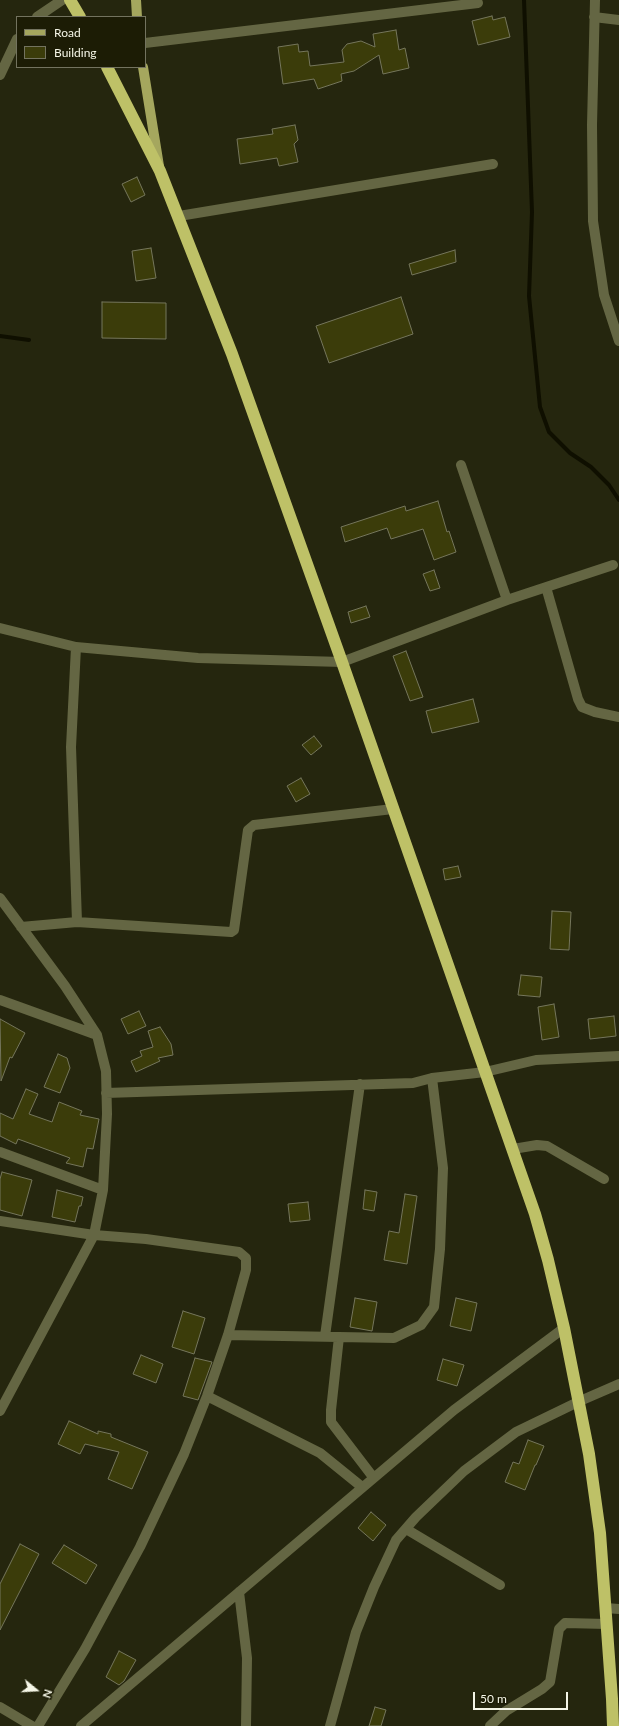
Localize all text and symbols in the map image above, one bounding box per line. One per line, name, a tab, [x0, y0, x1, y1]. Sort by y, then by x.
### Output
legend	[16, 16, 146, 68]
text: Road	[54, 25, 81, 40]
text: Building	[54, 45, 97, 60]
north arrow	[16, 1670, 56, 1710]
scale bar	[475, 1684, 570, 1710]
text: N	[40, 1688, 55, 1700]
text: 50 m	[480, 1691, 507, 1706]

